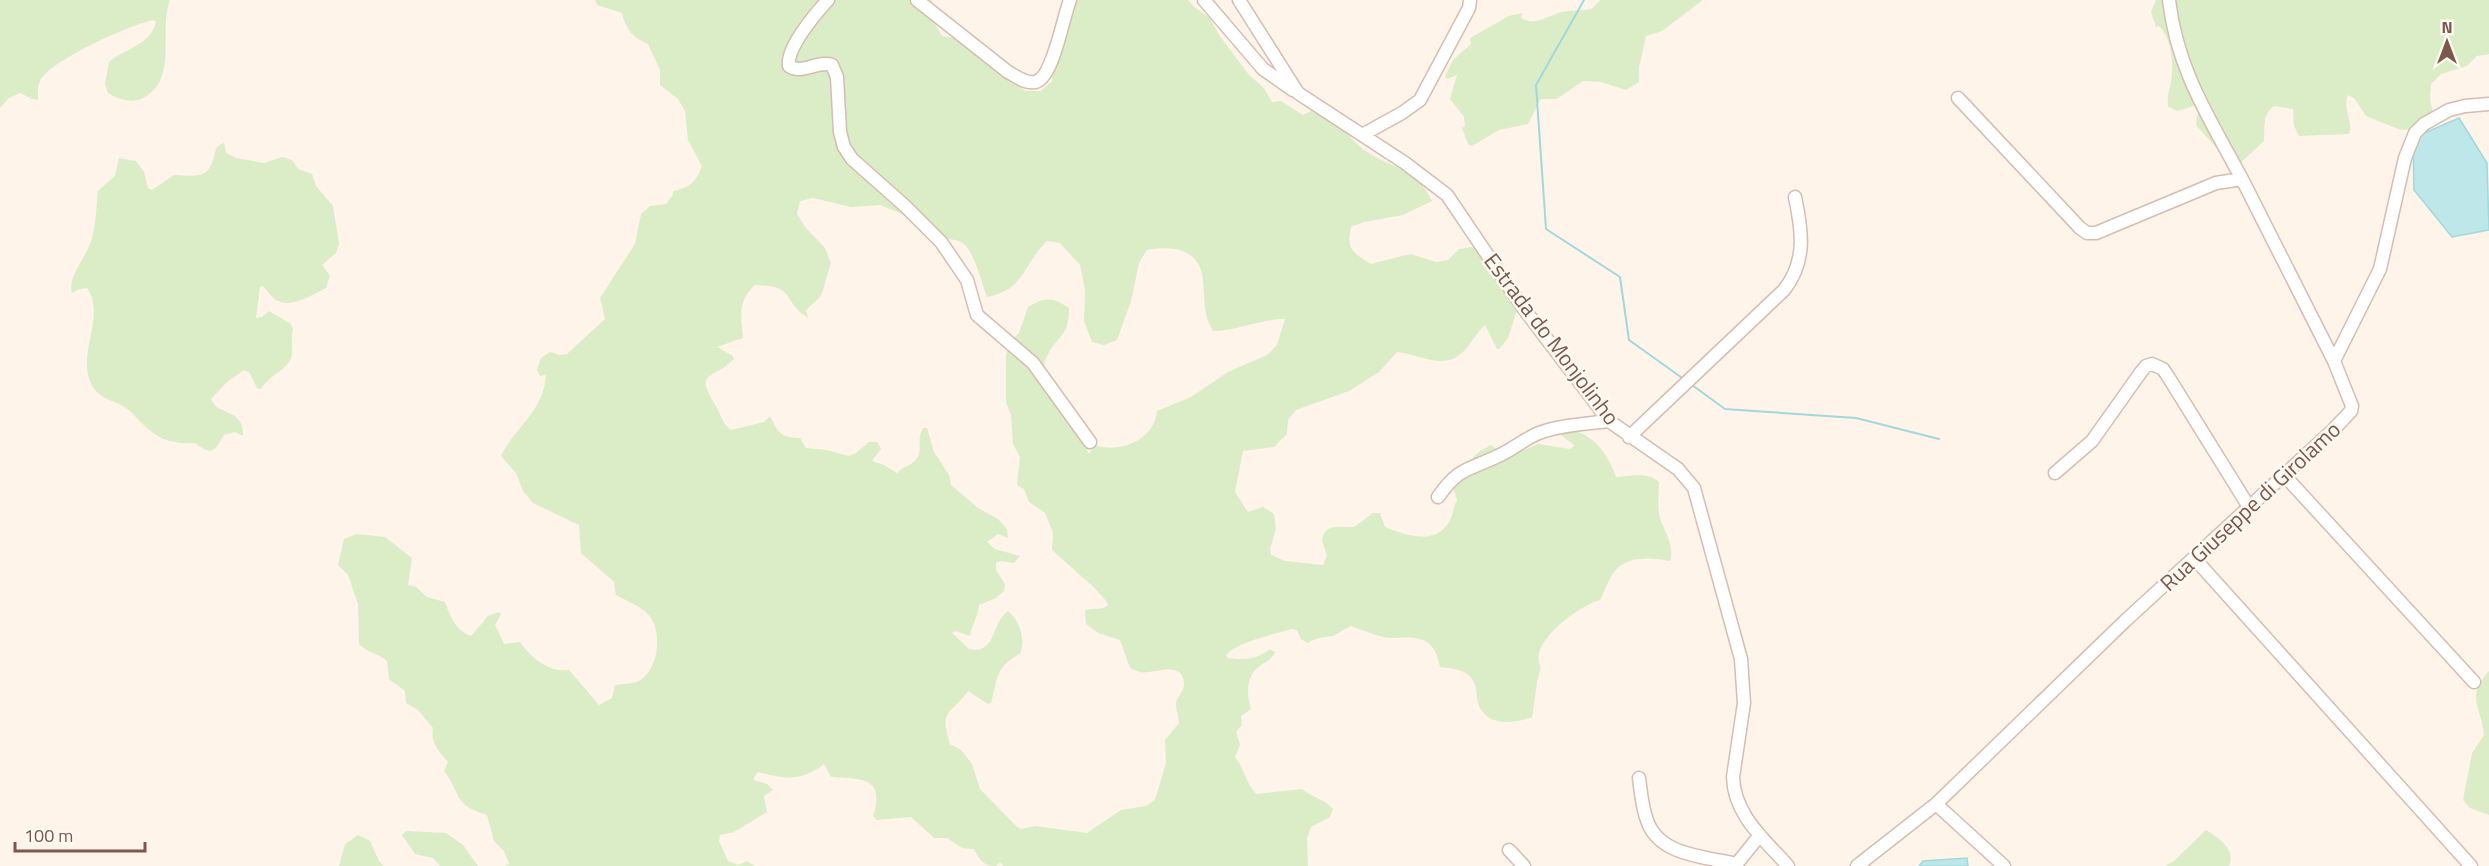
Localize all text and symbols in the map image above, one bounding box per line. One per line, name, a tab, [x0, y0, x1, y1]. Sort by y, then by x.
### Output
north arrow	[2417, 12, 2477, 72]
text: N	[2441, 15, 2453, 39]
street label: Estrada do Monjolinho	[1476, 246, 1628, 432]
street label: Rua Giuseppe di Girolamo	[2152, 413, 2348, 599]
scale bar	[15, 815, 146, 853]
text: 100 m	[24, 822, 73, 849]

